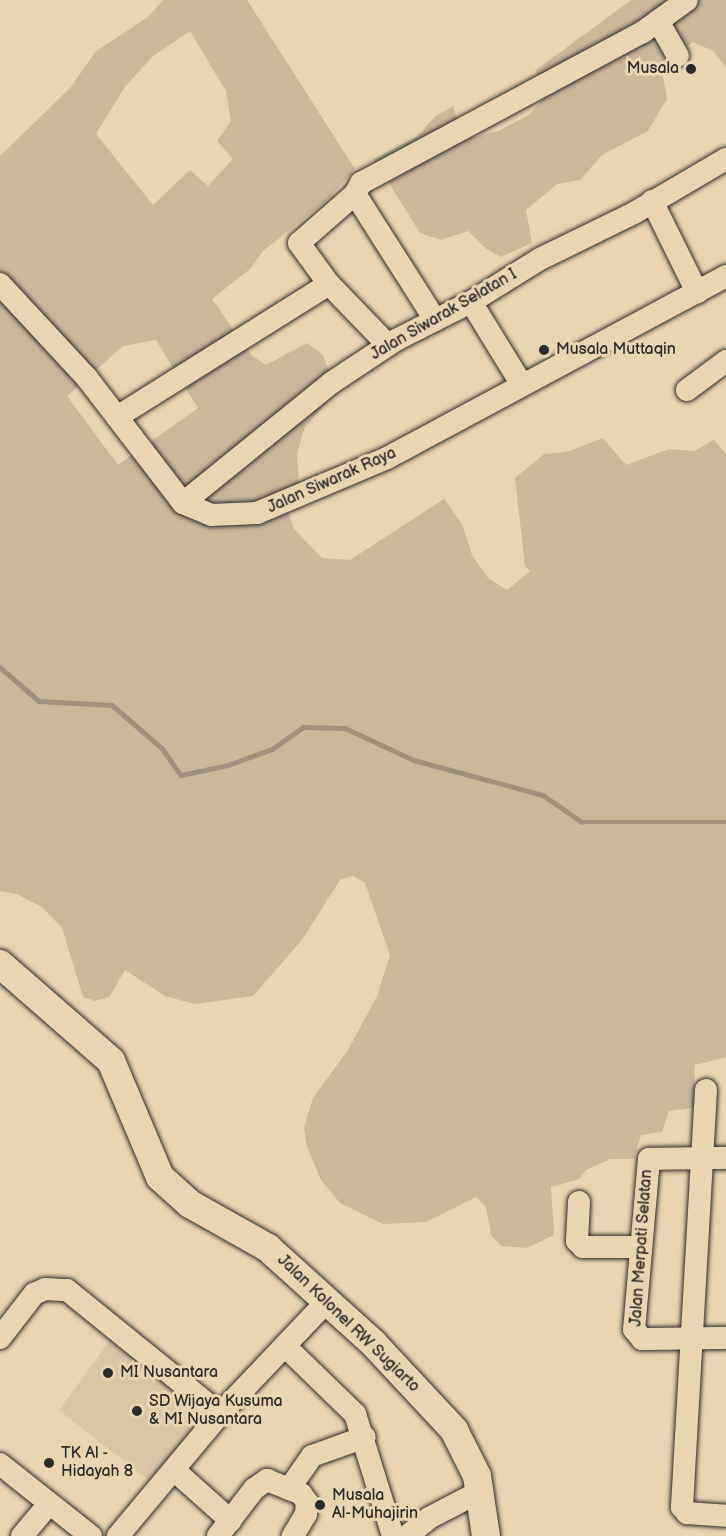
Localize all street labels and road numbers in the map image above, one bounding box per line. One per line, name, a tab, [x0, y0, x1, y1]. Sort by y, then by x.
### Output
street label: Jalan Siwarak Selatan I	[367, 265, 521, 365]
street label: Jalan Siwarak Raya	[265, 444, 399, 518]
street label: Jalan Merpati Selatan	[627, 1169, 657, 1327]
street label: Jalan Kolonel RW Sugiarto	[273, 1251, 423, 1397]

